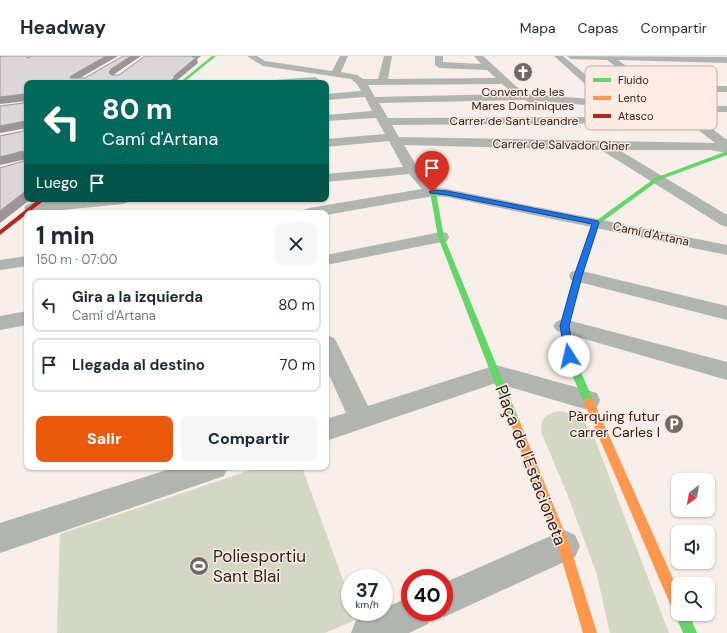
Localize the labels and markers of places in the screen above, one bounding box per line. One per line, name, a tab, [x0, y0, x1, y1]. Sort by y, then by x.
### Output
church icon: Convent de les Mares Dominiques	[512, 61, 534, 83]
place label: Convent de les Mares Dominiques	[472, 84, 574, 114]
pin	[415, 151, 449, 192]
place label: Pàrquing futur carrer Carles I	[568, 407, 660, 441]
parking icon: Pàrquing futur carrer Carles I	[663, 413, 685, 435]
place label: Poliesportiu Sant Blai	[213, 545, 306, 587]
sports icon: Poliesportiu Sant Blai	[188, 555, 210, 577]

